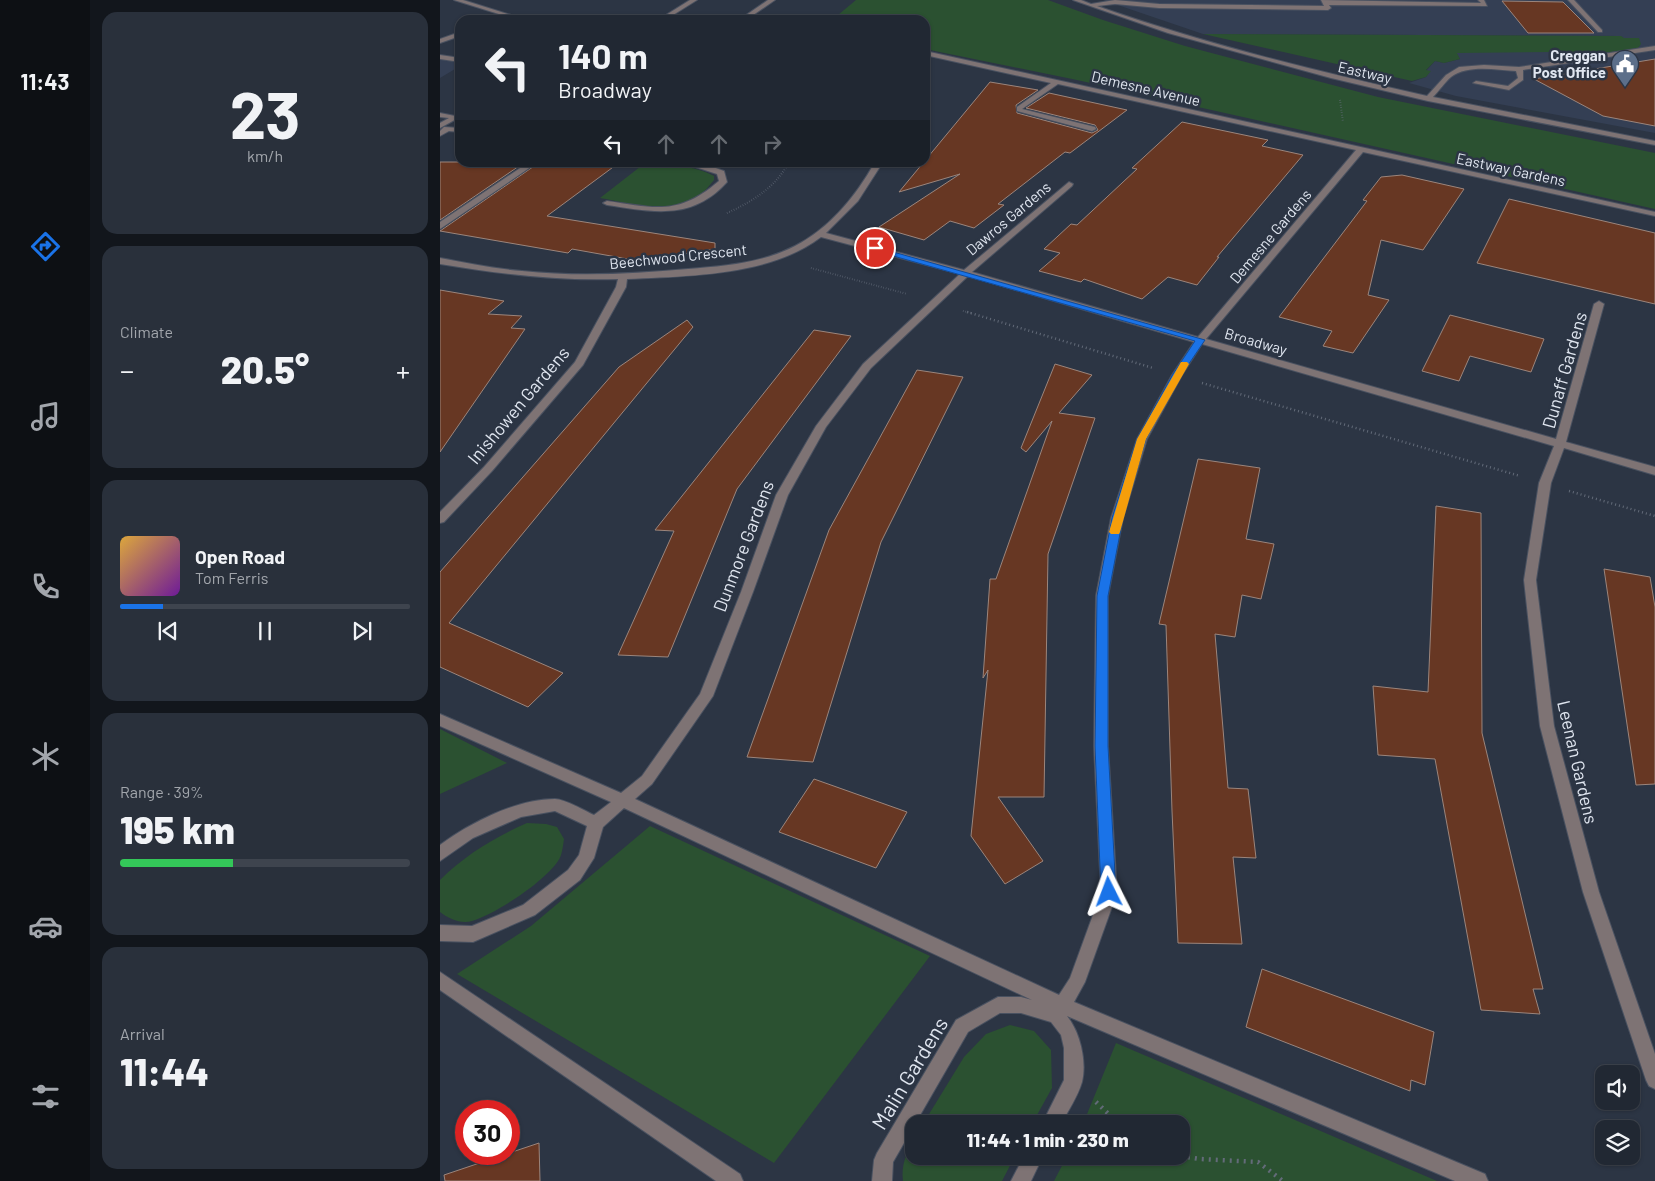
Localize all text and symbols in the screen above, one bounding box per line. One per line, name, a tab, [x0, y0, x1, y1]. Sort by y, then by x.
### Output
text: 140 m	[558, 34, 648, 76]
icon: left	[475, 35, 540, 100]
place label: Creggan Post Office	[1533, 46, 1606, 81]
public building icon: Creggan Post Office	[1610, 49, 1640, 88]
street label: Eastway	[1336, 57, 1394, 87]
street label: Demesne Avenue	[1090, 67, 1202, 109]
text: 11:43	[21, 68, 69, 94]
text: 23	[230, 74, 300, 152]
text: Broadway	[558, 76, 652, 102]
icon: left	[599, 130, 627, 158]
icon: ahead	[652, 130, 680, 158]
icon: ahead	[705, 130, 733, 158]
icon: right	[758, 130, 786, 158]
text: km/h	[247, 146, 283, 165]
street label: Eastway Gardens	[1455, 149, 1567, 189]
street label: Dawros Gardens	[962, 177, 1054, 259]
street label: Demesne Gardens	[1225, 185, 1315, 287]
pin	[854, 227, 896, 269]
icon: directions	[28, 229, 63, 264]
icon: arrive	[861, 234, 889, 262]
street label: Beechwood Crescent	[608, 240, 748, 272]
street label: Dunaff Gardens	[1537, 309, 1591, 431]
text: Climate	[120, 322, 173, 341]
street label: Broadway	[1223, 324, 1289, 358]
street label: Inishowen Gardens	[462, 342, 574, 468]
text: 20.5°	[221, 346, 309, 392]
text: −	[120, 353, 134, 387]
text: +	[396, 353, 410, 387]
icon: music	[28, 399, 63, 434]
street label: Dunmore Gardens	[708, 477, 778, 615]
text: Open Road	[195, 545, 285, 568]
text: Tom Ferris	[195, 568, 269, 587]
icon: phone	[28, 569, 63, 604]
icon: previous	[154, 617, 182, 645]
icon: pause	[251, 617, 279, 645]
icon: next	[348, 617, 376, 645]
street label: Leenan Gardens	[1553, 698, 1603, 826]
icon: climate	[28, 739, 63, 774]
text: Range · 39%	[120, 782, 204, 801]
text: 195 km	[120, 806, 235, 852]
position arrow	[1082, 865, 1134, 917]
icon: car	[28, 909, 63, 944]
street label: Malin Gardens	[866, 1012, 952, 1134]
text: Arrival	[120, 1024, 165, 1043]
text: 11:44	[120, 1048, 209, 1094]
map controls	[1595, 1065, 1640, 1165]
button: sound	[1595, 1065, 1640, 1110]
icon: filters	[28, 1079, 63, 1114]
speed limit sign: 30	[455, 1100, 520, 1165]
button: layers	[1595, 1120, 1640, 1165]
text: 11:44 · 1 min · 230 m	[966, 1128, 1129, 1151]

